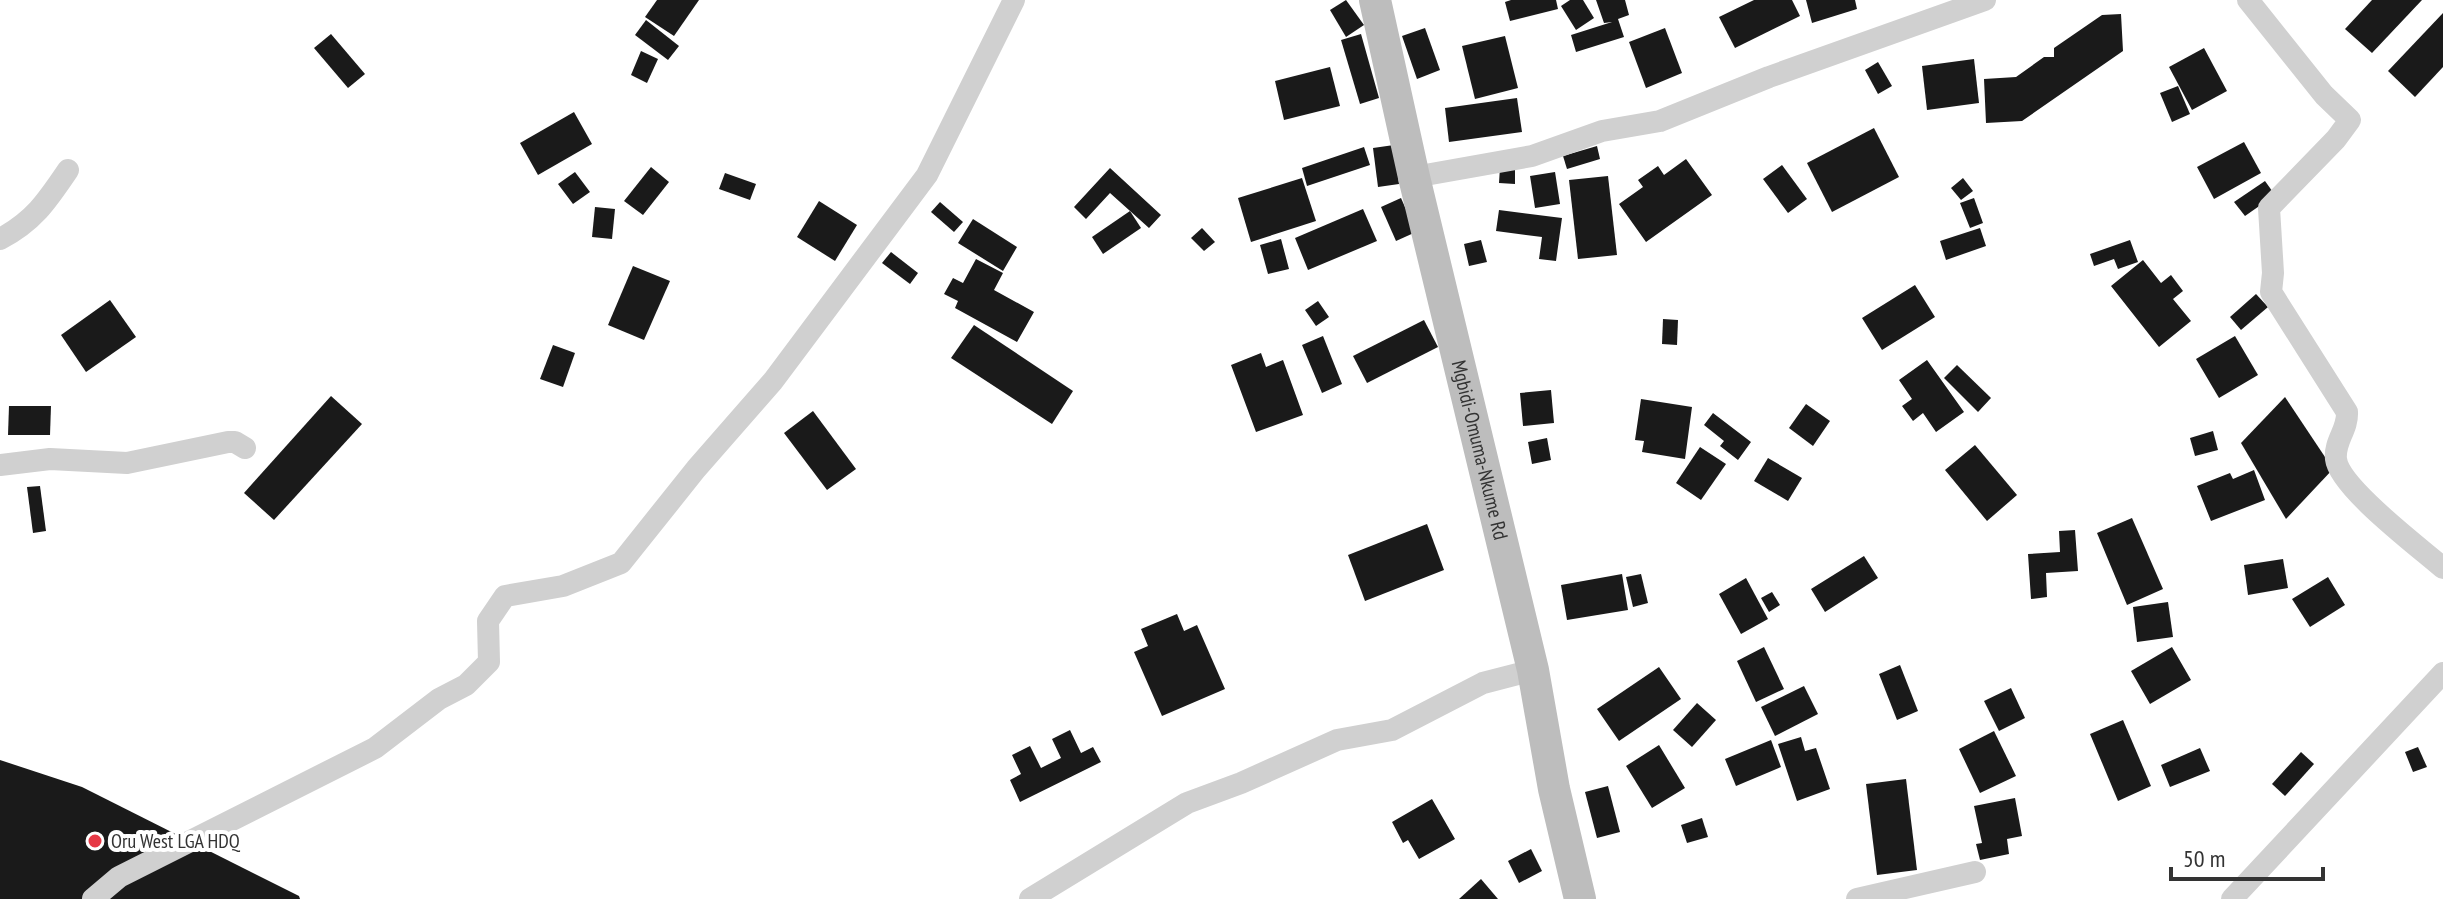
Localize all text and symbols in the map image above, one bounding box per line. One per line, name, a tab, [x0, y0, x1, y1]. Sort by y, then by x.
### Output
street label: Mgbidi-Omuma-Nkume Rd	[1446, 357, 1514, 542]
place label: Oru West LGA HDQ	[111, 828, 241, 854]
scale bar	[2171, 831, 2323, 881]
marker: Oru West LGA HDQ	[86, 832, 104, 850]
text: 50 m	[2183, 843, 2225, 874]

